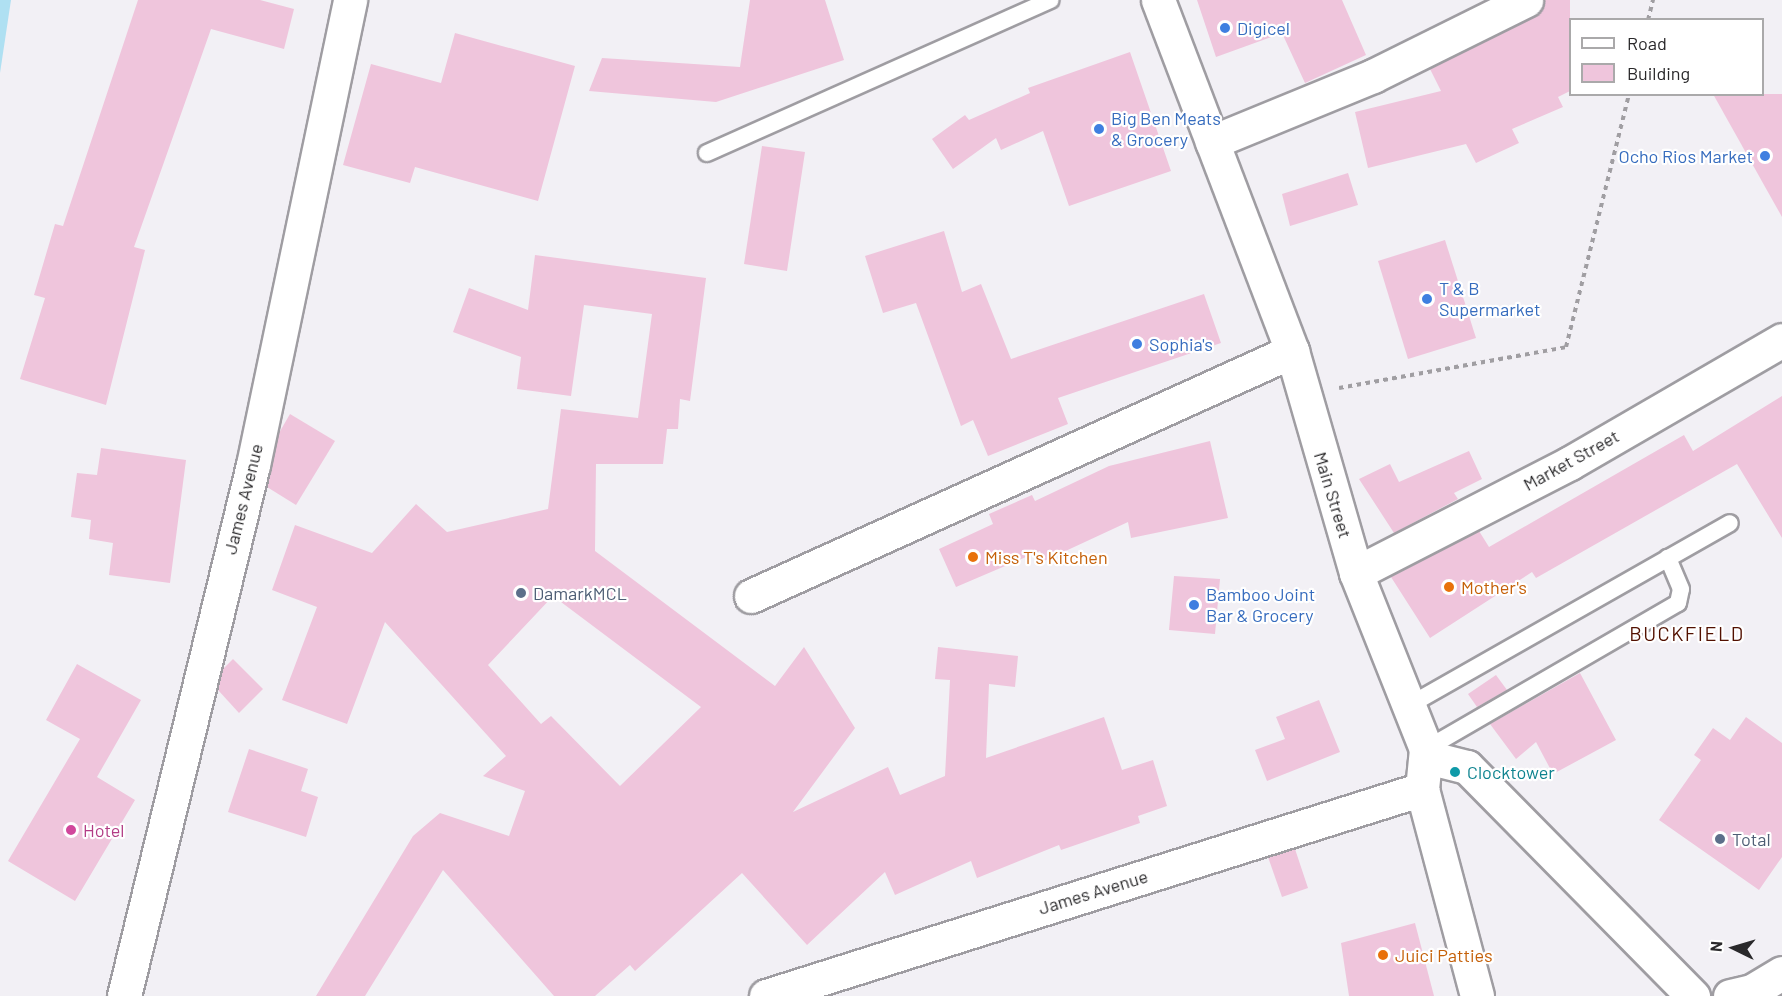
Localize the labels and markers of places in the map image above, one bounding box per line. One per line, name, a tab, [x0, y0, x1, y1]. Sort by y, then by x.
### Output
place label: Digicel	[1237, 17, 1290, 39]
marker: Digicel	[1218, 21, 1232, 35]
place label: Big Ben Meats & Grocery	[1111, 108, 1221, 150]
marker: Big Ben Meats & Grocery	[1092, 122, 1106, 136]
place label: Ocho Rios Market	[1618, 145, 1753, 167]
marker: Ocho Rios Market	[1758, 149, 1772, 163]
place label: T & B Supermarket	[1439, 278, 1540, 320]
marker: T & B Supermarket	[1420, 292, 1434, 306]
place label: Sophia's	[1149, 333, 1213, 355]
marker: Sophia's	[1130, 337, 1144, 351]
place label: Miss T's Kitchen	[985, 546, 1108, 568]
marker: Miss T's Kitchen	[966, 550, 980, 564]
place label: Mother's	[1461, 576, 1527, 598]
marker: Mother's	[1442, 580, 1456, 594]
place label: DamarkMCL	[533, 582, 627, 604]
place label: Bamboo Joint Bar & Grocery	[1206, 584, 1315, 626]
marker: DamarkMCL	[514, 586, 528, 600]
marker: Bamboo Joint Bar & Grocery	[1187, 598, 1201, 612]
place label: Clocktower	[1467, 761, 1555, 783]
marker: Clocktower	[1448, 765, 1462, 779]
place label: Hotel	[83, 819, 124, 841]
marker: Hotel	[64, 823, 78, 837]
place label: Total	[1732, 828, 1771, 850]
marker: Total	[1713, 832, 1727, 846]
place label: Juici Patties	[1395, 944, 1493, 966]
marker: Juici Patties	[1376, 948, 1390, 962]

